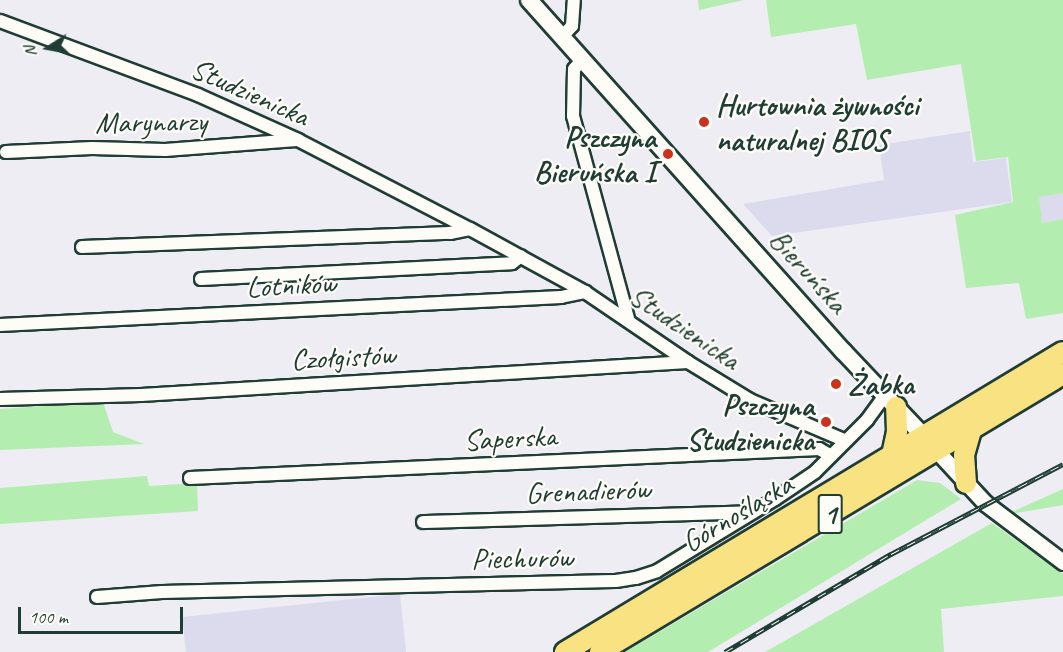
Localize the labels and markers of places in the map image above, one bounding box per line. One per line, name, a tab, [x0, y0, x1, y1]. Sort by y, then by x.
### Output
place label: Hurtownia żywności naturalnej BIOS	[716, 87, 919, 158]
marker: Hurtownia żywności naturalnej BIOS	[697, 115, 711, 129]
place label: Pszczyna Bieruńska I	[534, 119, 656, 190]
marker: Pszczyna Bieruńska I	[661, 147, 675, 161]
place label: Żabka	[848, 366, 914, 402]
marker: Żabka	[829, 377, 843, 391]
place label: Pszczyna Studzienicka	[686, 387, 814, 458]
marker: Pszczyna Studzienicka	[819, 415, 833, 429]

